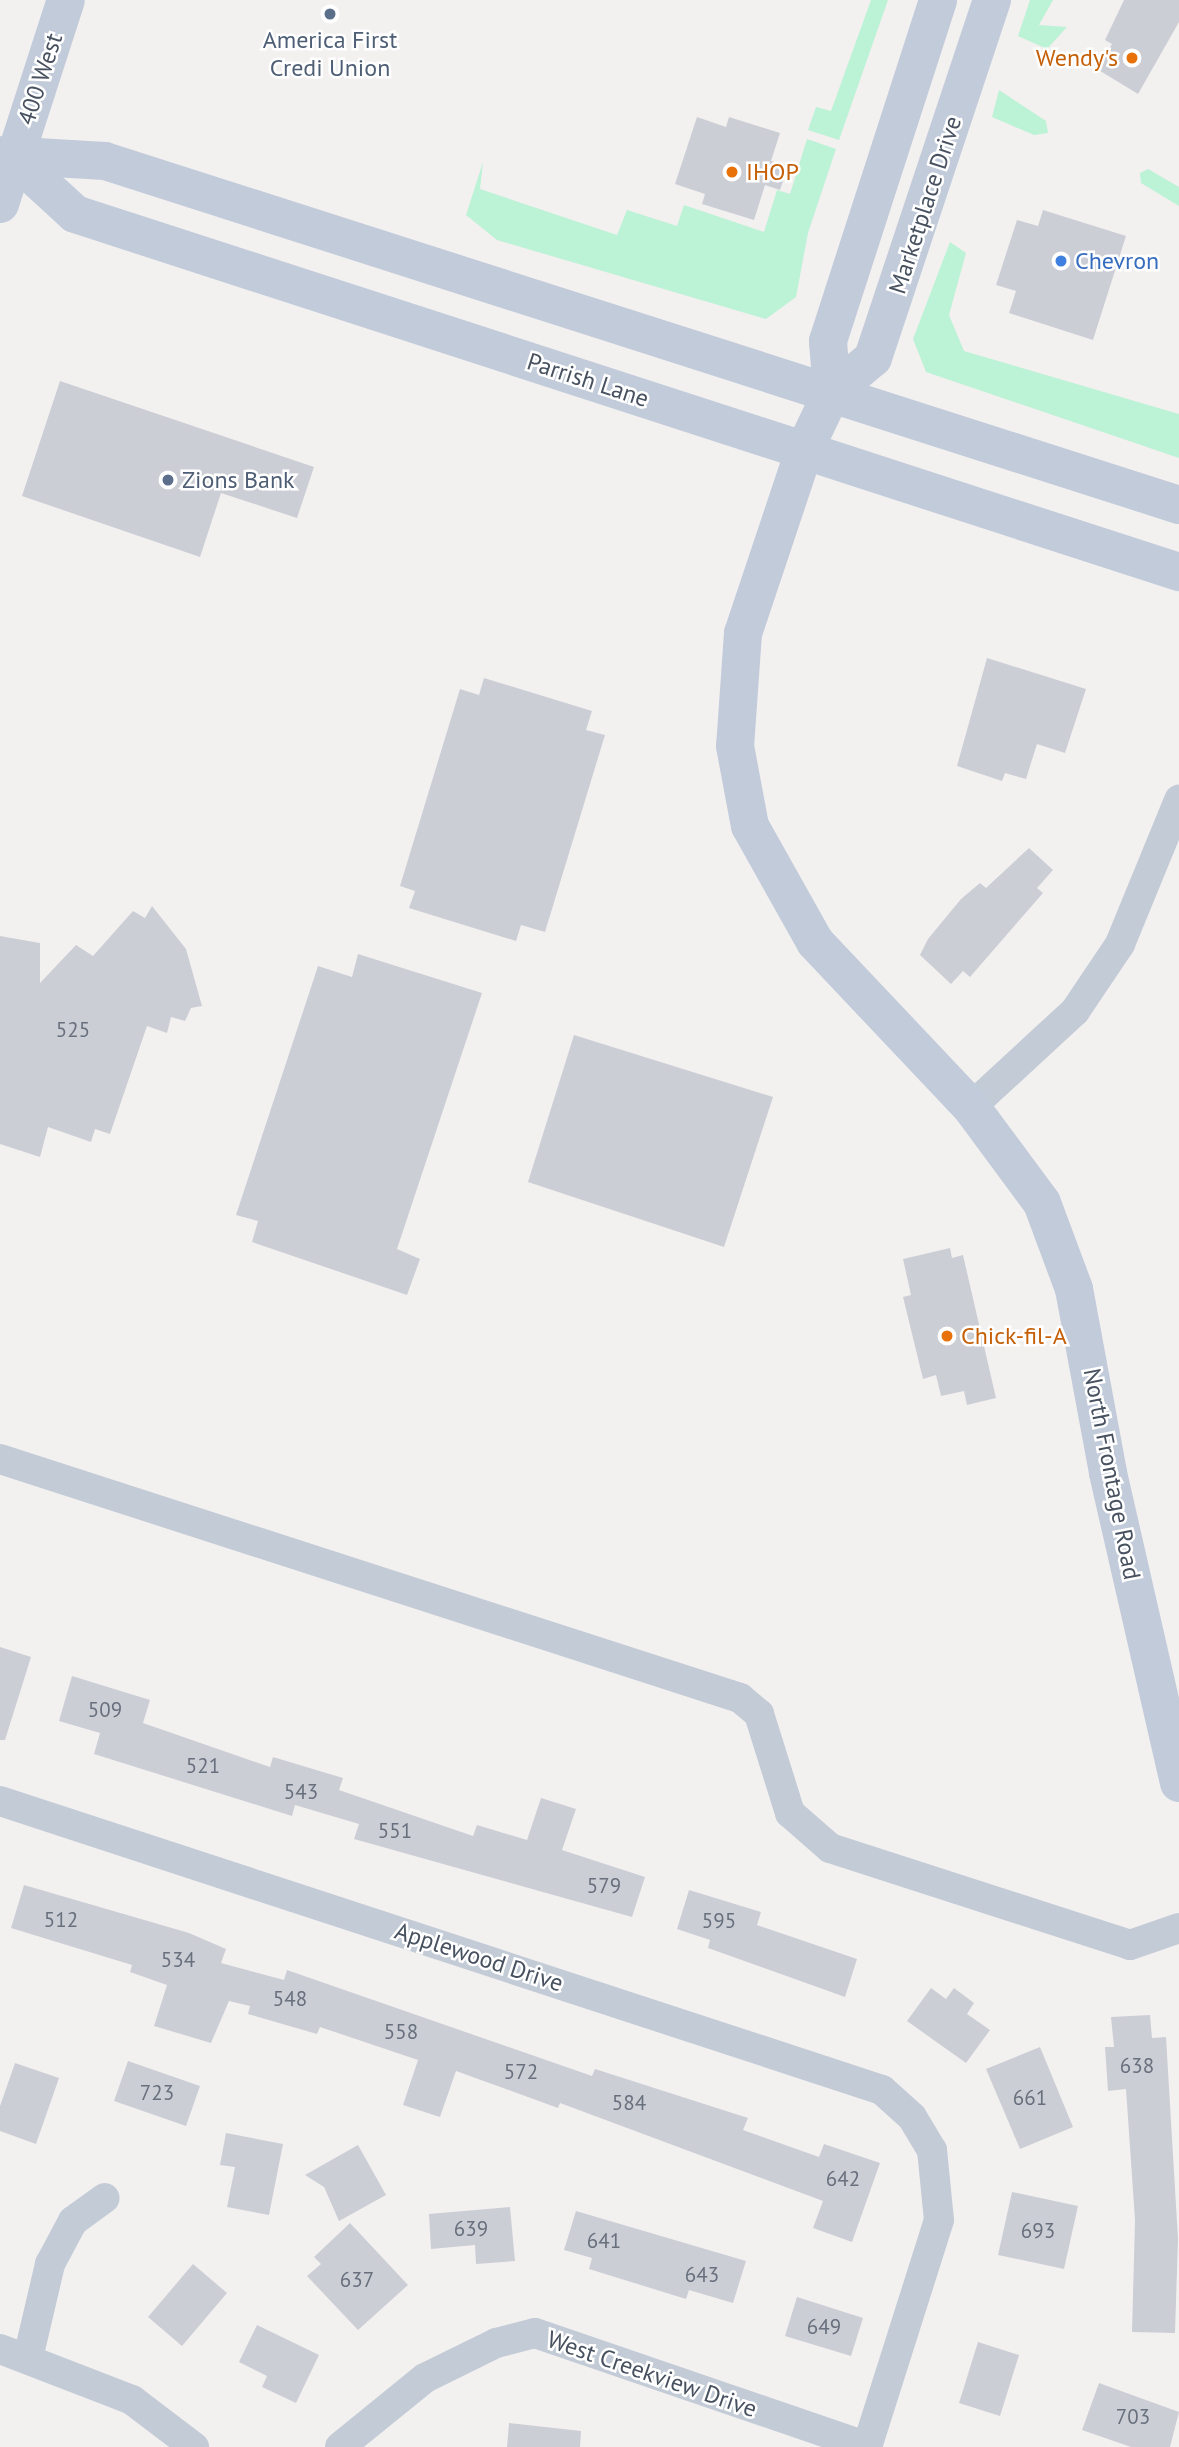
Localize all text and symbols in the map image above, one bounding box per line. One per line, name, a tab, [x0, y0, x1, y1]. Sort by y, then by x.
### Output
marker: America First Credi Union	[322, 6, 338, 22]
place label: America First Credi Union	[263, 26, 397, 82]
street label: 400 West	[12, 29, 68, 129]
place label: Wendy's	[1036, 44, 1118, 72]
marker: Wendy's	[1124, 50, 1140, 66]
street label: Marketplace Drive	[883, 113, 967, 297]
place label: IHOP	[746, 158, 799, 186]
marker: IHOP	[724, 164, 740, 180]
place label: Chevron	[1075, 247, 1159, 275]
marker: Chevron	[1053, 253, 1069, 269]
street label: Parrish Lane	[524, 347, 652, 413]
place label: Zions Bank	[182, 466, 295, 494]
marker: Zions Bank	[160, 472, 176, 488]
house number: 525	[56, 1017, 90, 1043]
place label: Chick-fil-A	[961, 1322, 1067, 1350]
marker: Chick-fil-A	[939, 1328, 955, 1344]
street label: North Frontage Road	[1077, 1366, 1147, 1582]
house number: 509	[88, 1697, 122, 1723]
house number: 521	[186, 1753, 220, 1779]
house number: 543	[284, 1779, 318, 1805]
house number: 551	[378, 1818, 412, 1844]
house number: 579	[587, 1873, 621, 1899]
house number: 512	[44, 1907, 78, 1933]
house number: 595	[702, 1908, 736, 1934]
street label: Applewood Drive	[391, 1916, 567, 1998]
house number: 534	[161, 1947, 195, 1973]
house number: 548	[273, 1986, 307, 2012]
house number: 558	[384, 2019, 418, 2045]
house number: 638	[1120, 2053, 1154, 2079]
house number: 572	[504, 2059, 538, 2085]
house number: 723	[140, 2080, 174, 2106]
house number: 661	[1013, 2085, 1047, 2111]
house number: 584	[612, 2090, 646, 2116]
house number: 642	[826, 2166, 860, 2192]
house number: 639	[454, 2216, 488, 2242]
house number: 693	[1021, 2218, 1055, 2244]
house number: 641	[587, 2228, 621, 2254]
house number: 643	[685, 2262, 719, 2288]
house number: 637	[340, 2267, 374, 2293]
house number: 649	[807, 2314, 841, 2340]
street label: West Creekview Drive	[543, 2325, 761, 2423]
house number: 703	[1116, 2404, 1150, 2430]

